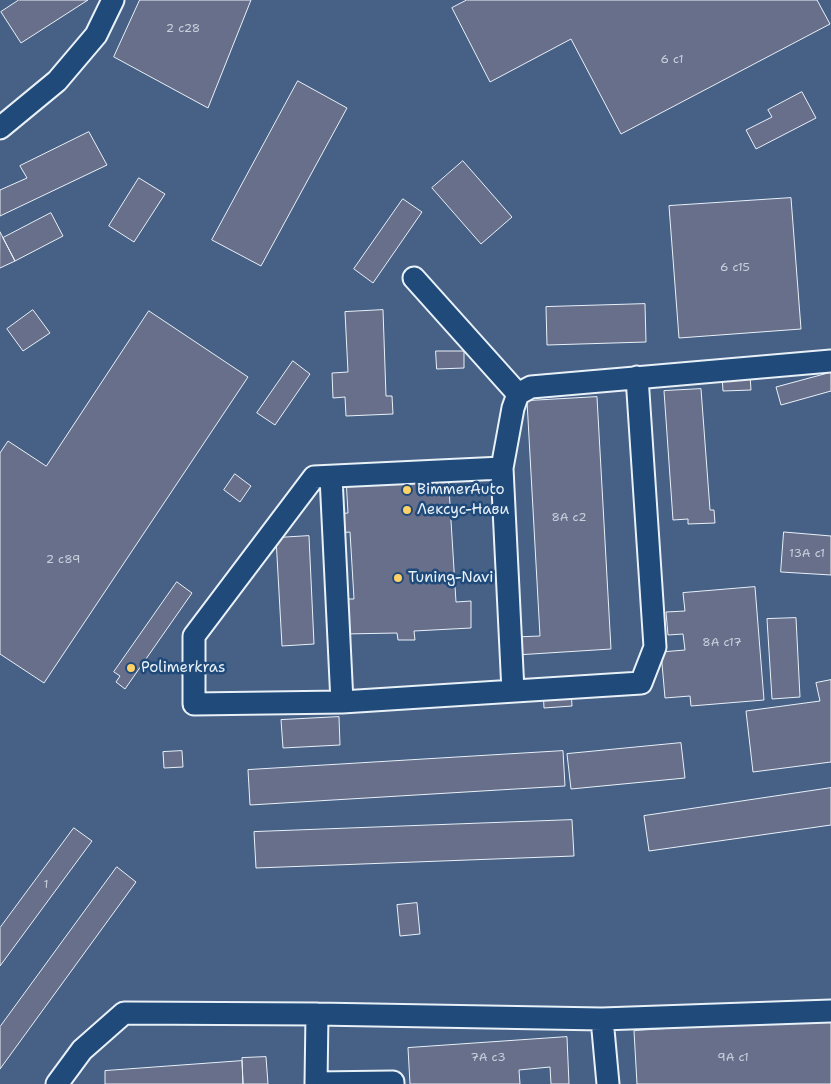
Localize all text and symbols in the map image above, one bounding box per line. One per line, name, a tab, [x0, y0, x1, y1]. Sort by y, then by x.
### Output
house number: 2 с28	[166, 22, 200, 36]
house number: 6 с1	[661, 53, 683, 67]
house number: 6 с15	[720, 261, 750, 275]
place label: BimmerAuto	[417, 481, 505, 499]
marker: BimmerAuto	[401, 484, 413, 496]
place label: Лексус-Нави	[417, 501, 509, 519]
marker: Лексус-Нави	[401, 504, 413, 516]
house number: 8А с2	[551, 511, 587, 525]
house number: 13А с1	[789, 547, 825, 561]
house number: 2 с89	[46, 553, 80, 567]
place label: Tuning-Navi	[408, 569, 493, 587]
marker: Tuning-Navi	[392, 572, 404, 584]
house number: 8А с17	[702, 636, 742, 650]
place label: Polimerkras	[141, 659, 225, 677]
marker: Polimerkras	[125, 662, 137, 674]
house number: 1	[43, 878, 49, 892]
house number: 7А с3	[470, 1051, 506, 1065]
house number: 9А с1	[717, 1051, 749, 1065]

